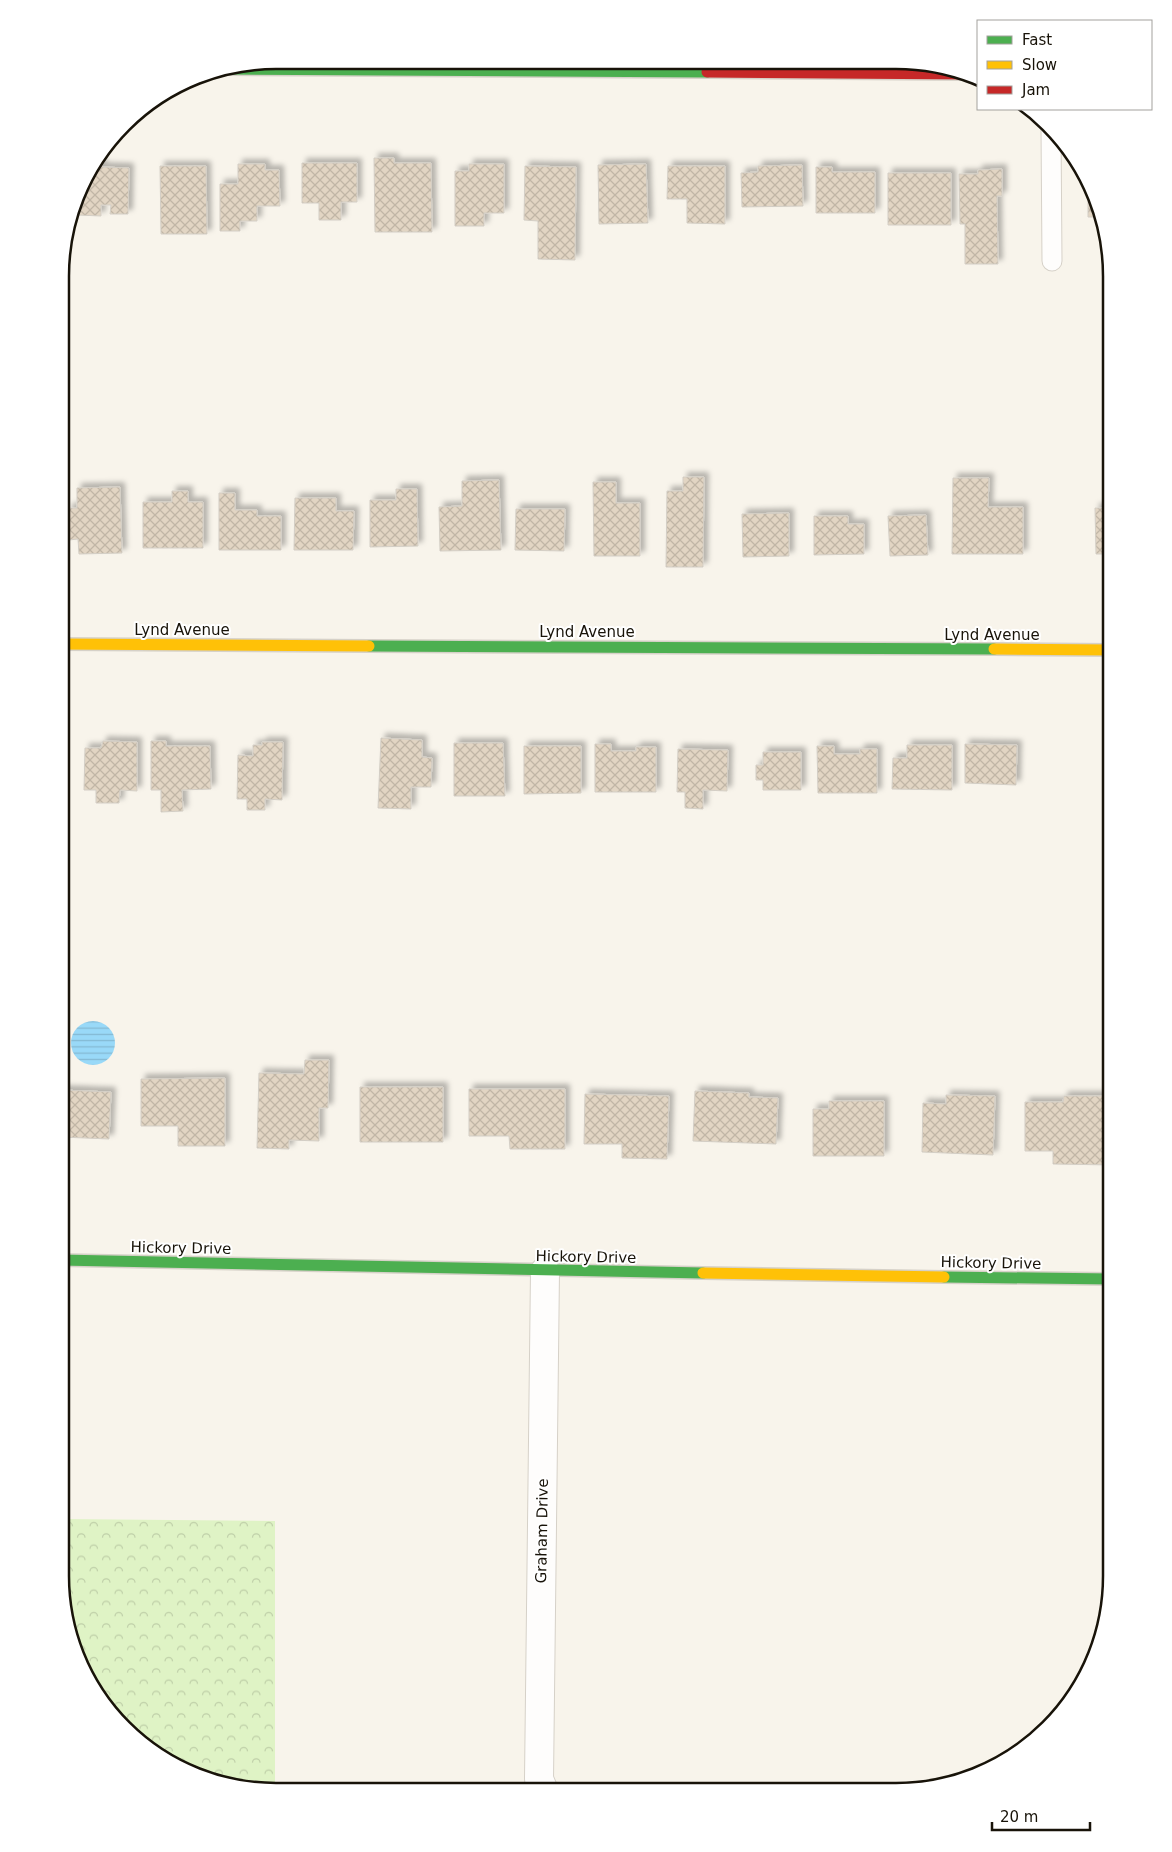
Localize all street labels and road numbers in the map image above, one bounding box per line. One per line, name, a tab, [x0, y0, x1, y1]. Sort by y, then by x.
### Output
street label: Lynd Avenue	[134, 621, 230, 639]
street label: Lynd Avenue	[539, 623, 635, 641]
street label: Lynd Avenue	[944, 626, 1040, 644]
street label: Hickory Drive	[130, 1238, 232, 1258]
street label: Hickory Drive	[535, 1247, 637, 1267]
street label: Hickory Drive	[940, 1253, 1042, 1273]
street label: Graham Drive	[532, 1478, 552, 1584]

